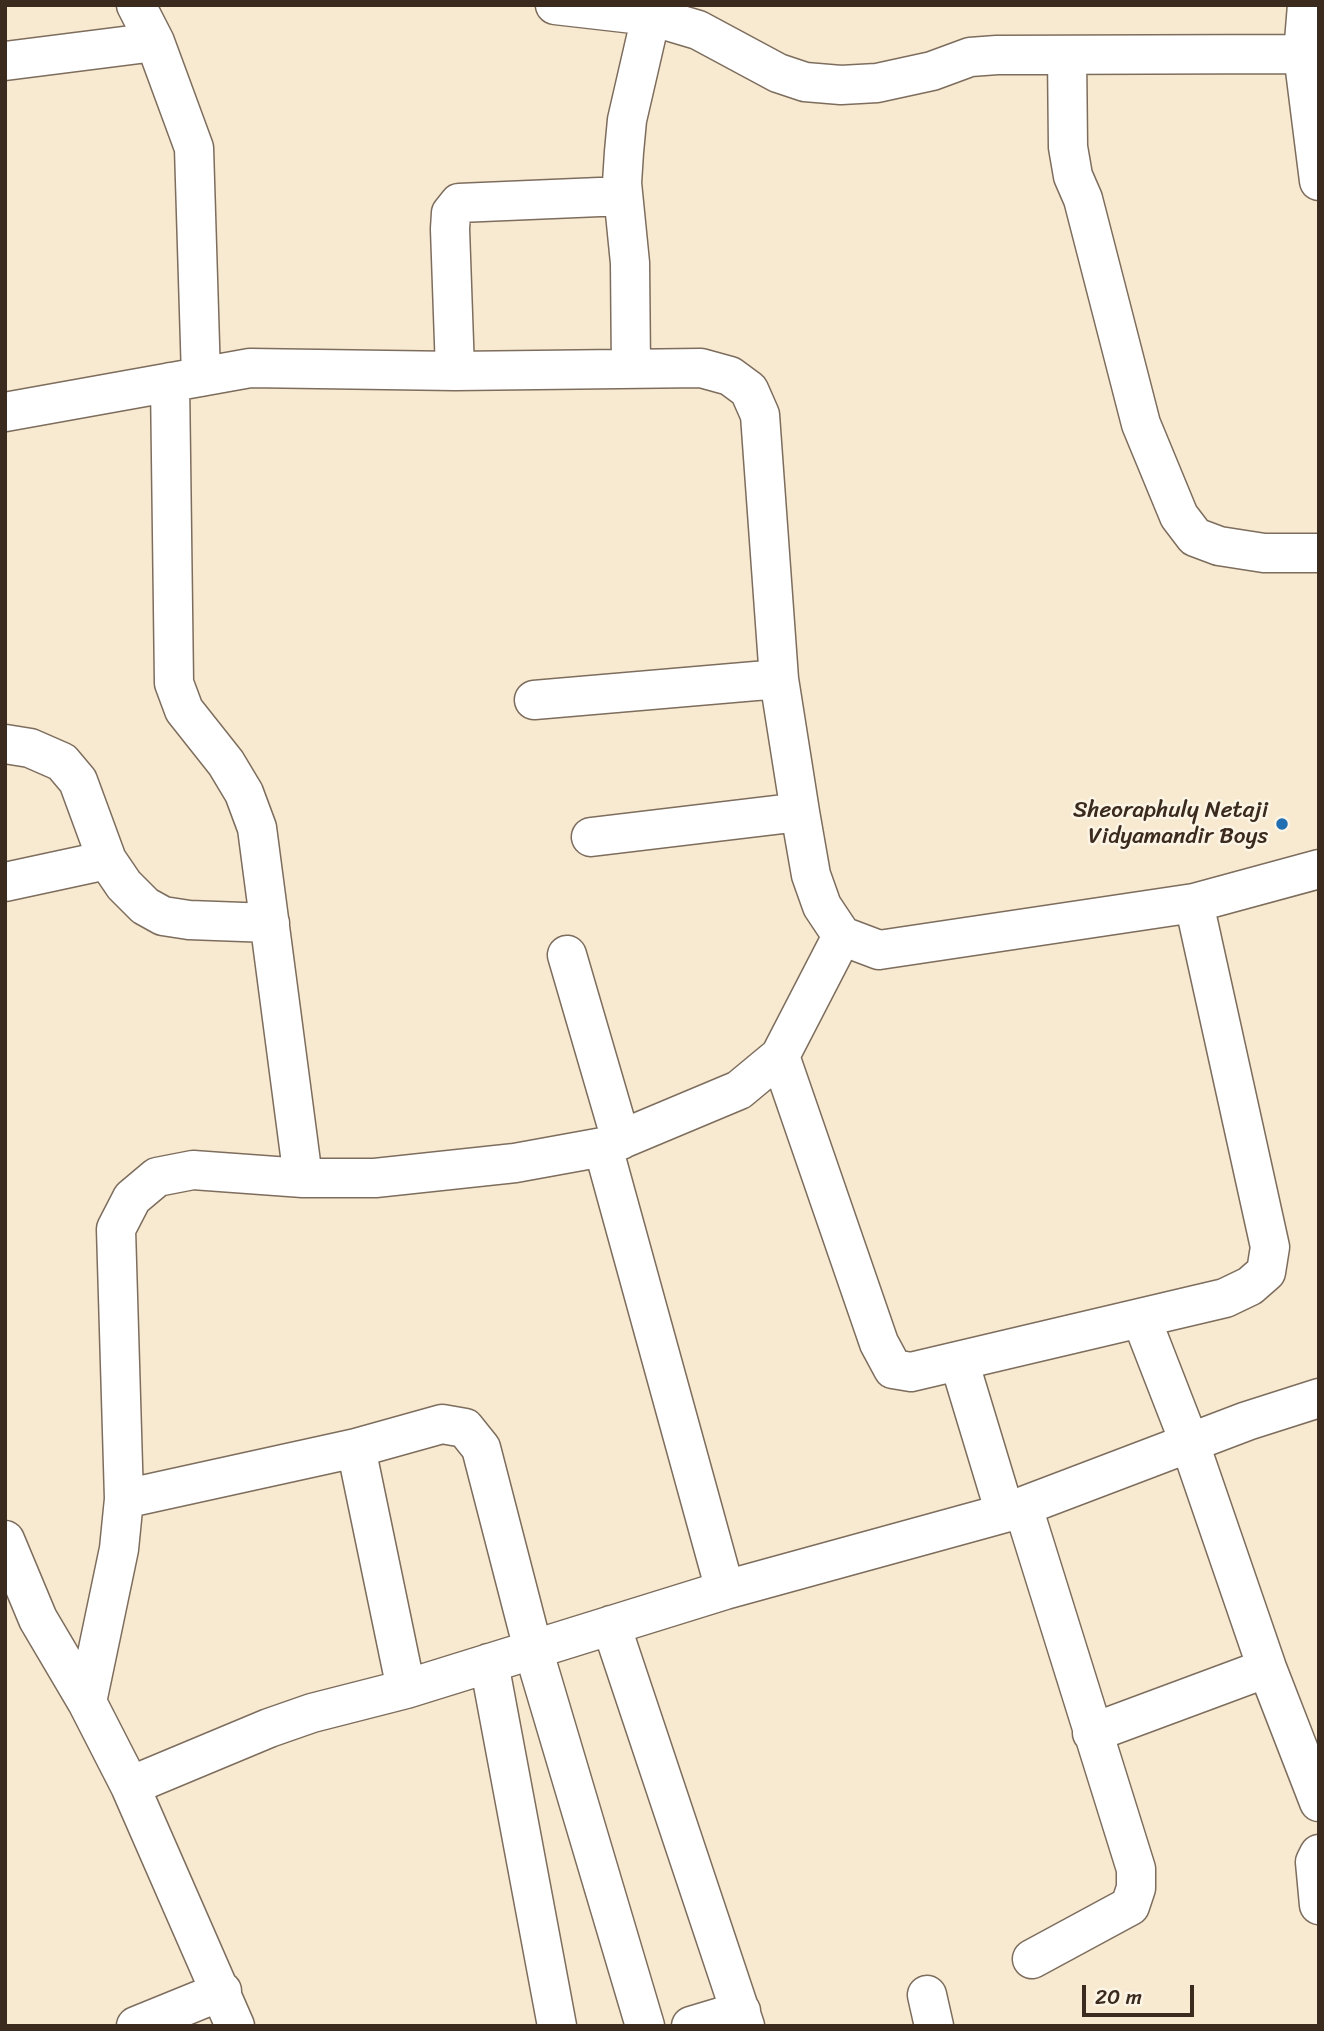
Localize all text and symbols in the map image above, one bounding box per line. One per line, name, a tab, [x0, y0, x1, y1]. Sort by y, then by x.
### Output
place label: Sheoraphuly Netaji Vidyamandir Boys	[1073, 797, 1268, 851]
marker: Sheoraphuly Netaji Vidyamandir Boys	[1274, 816, 1290, 832]
scale bar	[1086, 1972, 1198, 2016]
text: 20 m	[1095, 1978, 1142, 2016]

